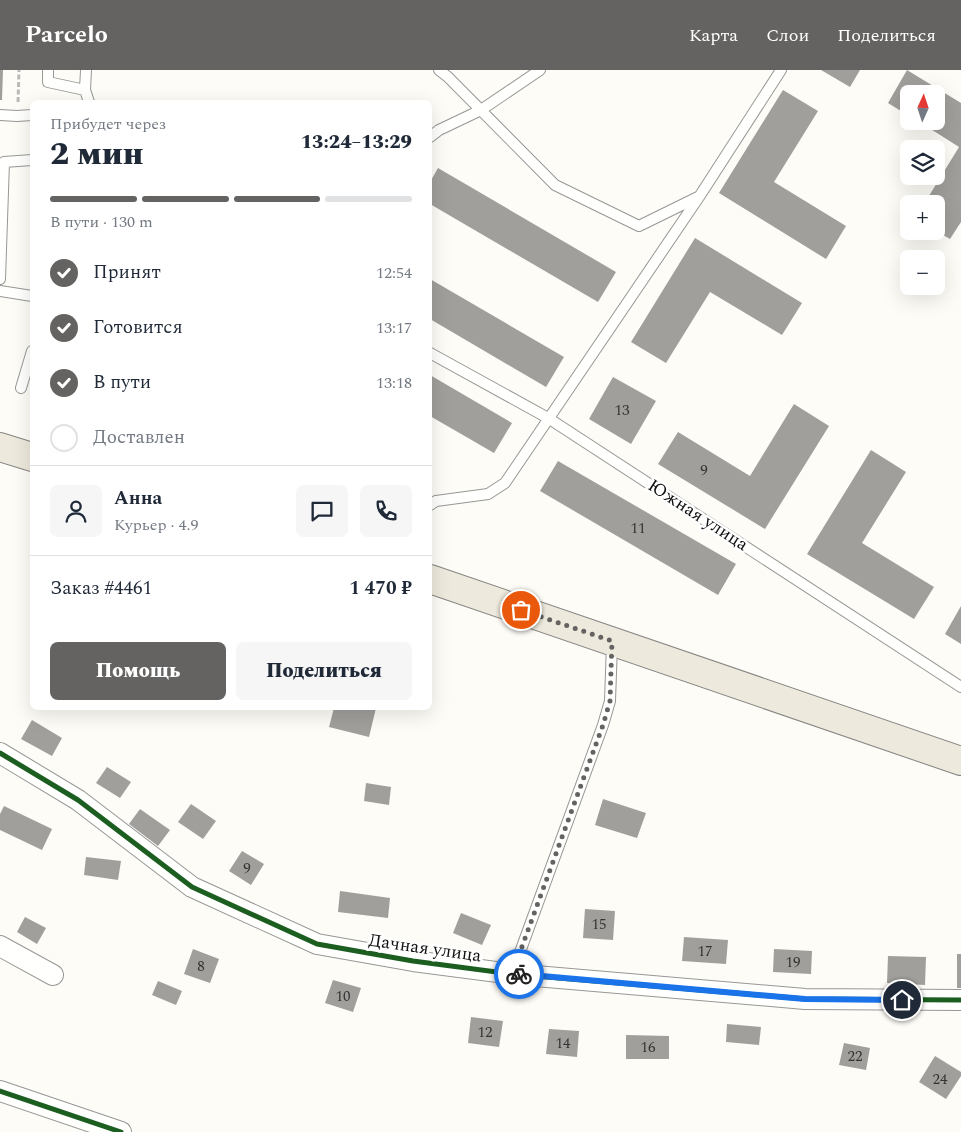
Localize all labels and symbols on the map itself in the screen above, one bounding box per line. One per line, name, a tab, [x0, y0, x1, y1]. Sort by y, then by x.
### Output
north arrow	[900, 85, 945, 130]
house number: 13	[614, 399, 630, 422]
house number: 9	[700, 459, 708, 482]
street label: Южная улица	[642, 472, 754, 558]
house number: 11	[630, 517, 646, 540]
pin	[500, 589, 542, 631]
house number: 9	[243, 857, 251, 880]
house number: 15	[591, 913, 607, 936]
street label: Дачная улица	[367, 927, 483, 969]
house number: 17	[697, 940, 713, 963]
courier	[494, 949, 544, 999]
house number: 19	[785, 951, 801, 974]
house number: 8	[197, 955, 205, 978]
pin	[881, 979, 923, 1021]
house number: 10	[335, 985, 351, 1008]
house number: 12	[477, 1021, 493, 1044]
house number: 14	[555, 1032, 571, 1055]
house number: 16	[640, 1036, 656, 1059]
house number: 22	[847, 1045, 863, 1068]
house number: 24	[932, 1068, 948, 1091]

